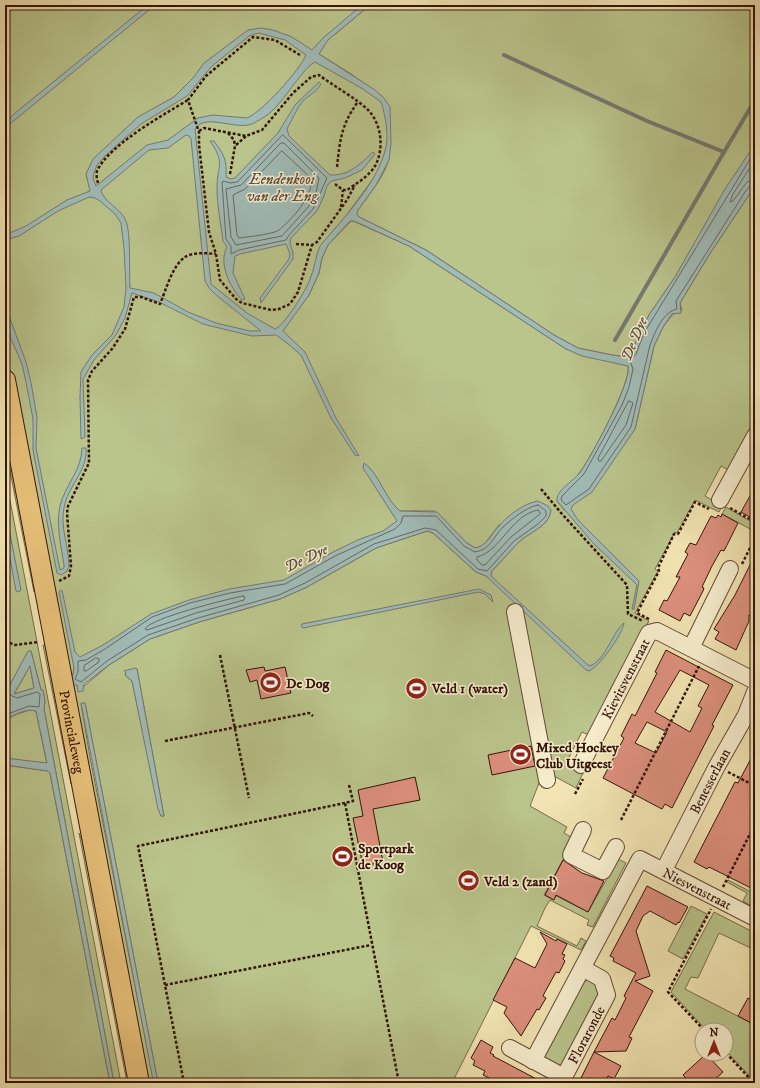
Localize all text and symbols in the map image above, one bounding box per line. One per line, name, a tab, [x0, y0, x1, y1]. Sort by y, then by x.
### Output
water label: Eendenkooi van der Eng	[246, 170, 319, 206]
water label: De Dye	[617, 314, 652, 364]
water label: De Dye	[281, 539, 332, 577]
street label: Kievitsvenstraat	[598, 635, 655, 723]
sports icon: De Dog	[257, 670, 283, 696]
place label: De Dog	[286, 675, 330, 693]
sports icon: Veld 1 (water)	[403, 675, 429, 701]
place label: Veld 1 (water)	[431, 680, 508, 698]
street label: Provincialeweg	[54, 689, 88, 775]
place label: Mixed Hockey Club Uitgeest	[536, 739, 619, 773]
sports icon: Mixed Hockey Club Uitgeest	[507, 742, 533, 768]
street label: Benesserlaan	[686, 745, 735, 817]
place label: Sportpark de Koog	[358, 840, 415, 874]
sports icon: Sportpark de Koog	[329, 843, 355, 869]
street label: Niesvenstraat	[659, 864, 735, 915]
sports icon: Veld 2 (zand)	[456, 868, 482, 894]
place label: Veld 2 (zand)	[483, 873, 558, 891]
street label: Floraronde	[564, 1003, 610, 1067]
north arrow	[694, 1022, 734, 1062]
text: N	[709, 1026, 719, 1040]

